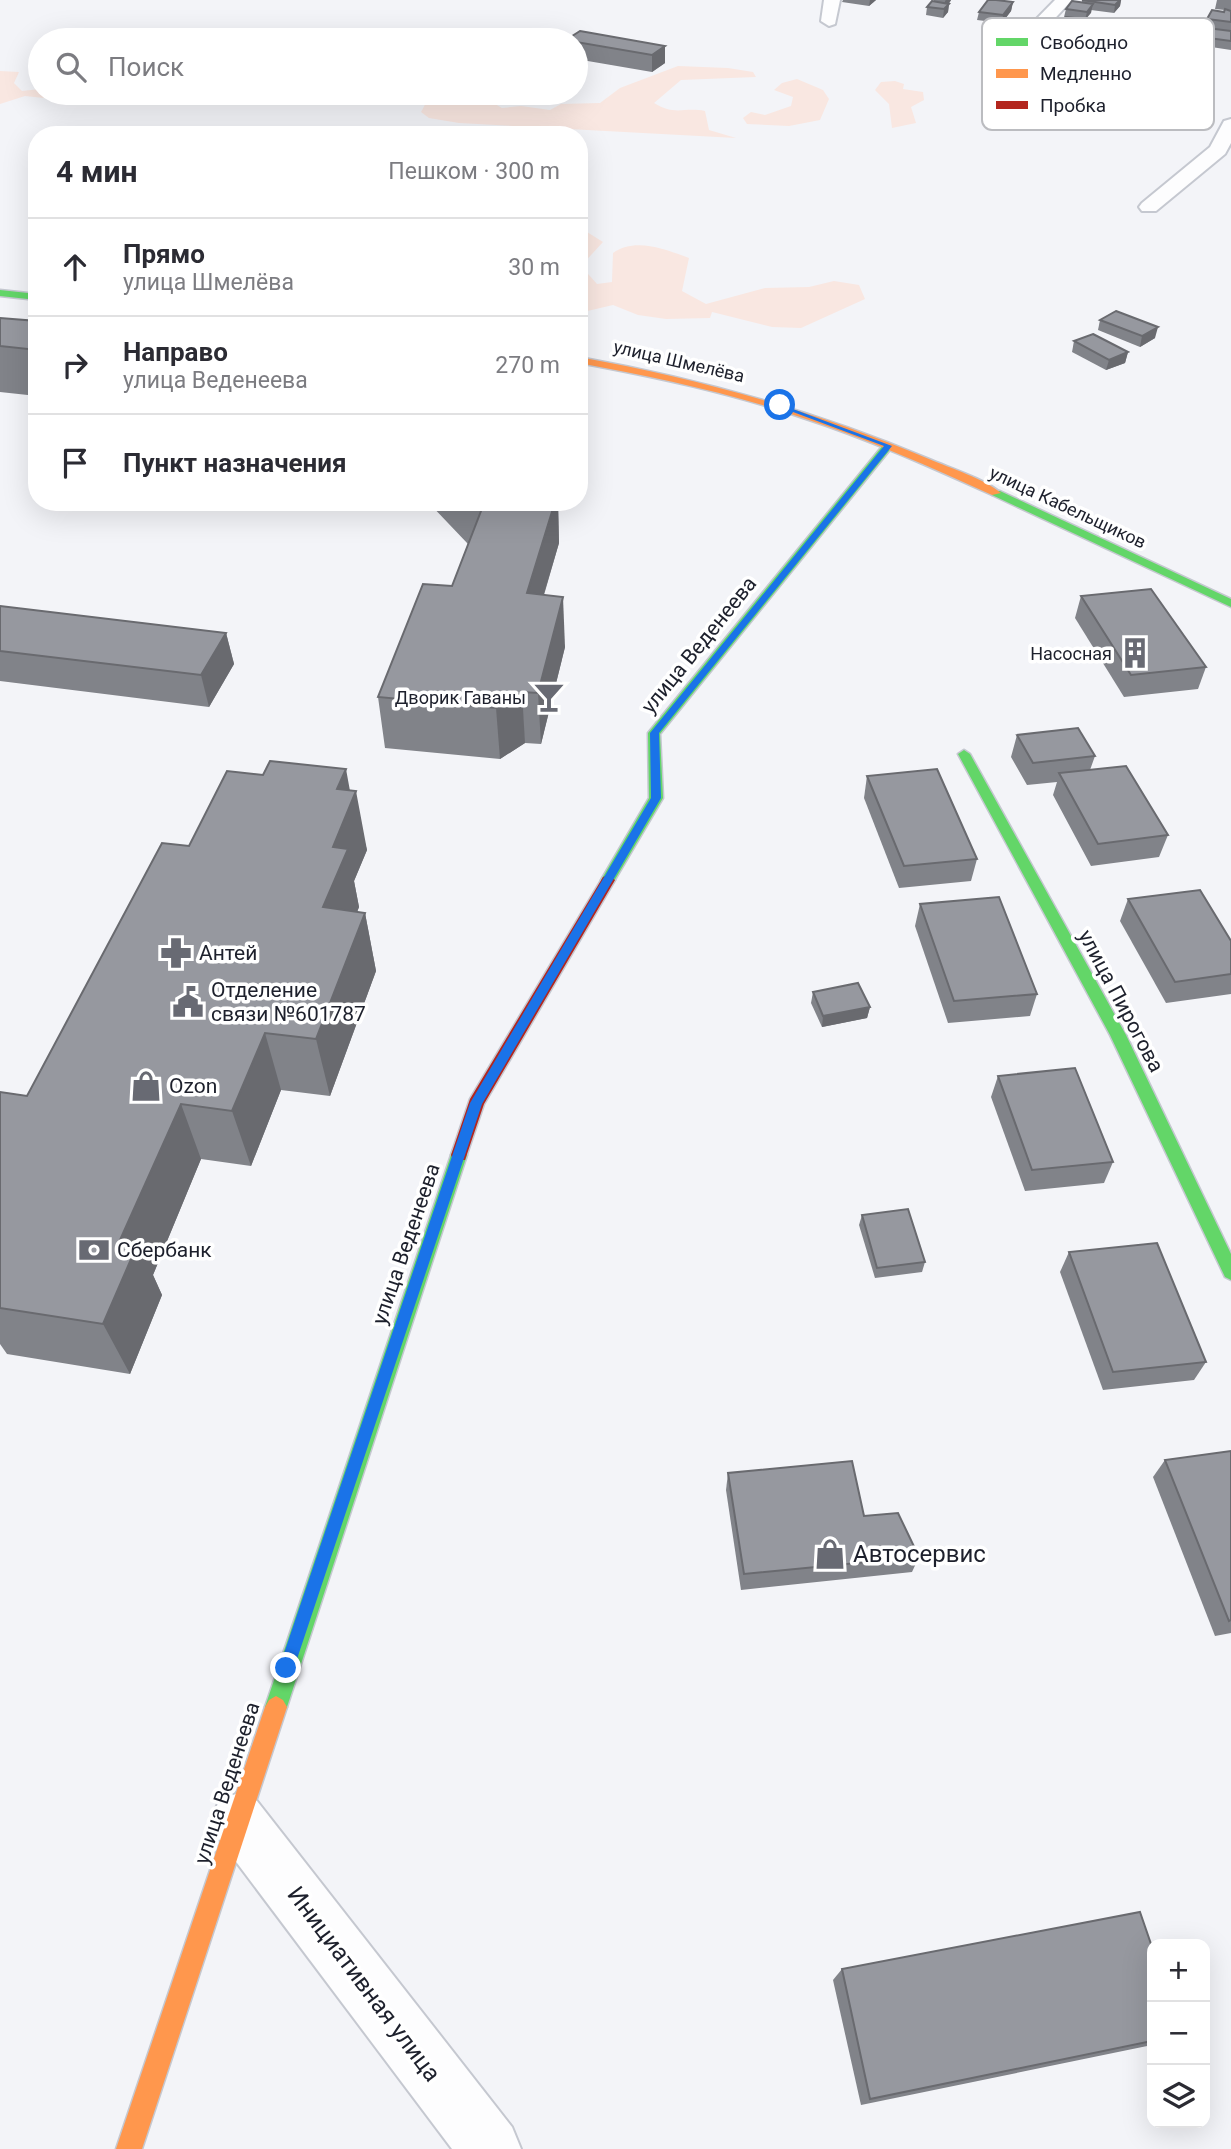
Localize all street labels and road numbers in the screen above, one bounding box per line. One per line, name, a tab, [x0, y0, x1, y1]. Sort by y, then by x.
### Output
street label: улица Шмелёва	[611, 336, 747, 386]
street label: улица Кабельщиков	[986, 461, 1150, 553]
street label: улица Веденеева	[637, 572, 761, 718]
street label: улица Пирогова	[1073, 926, 1169, 1076]
street label: улица Веденеева	[367, 1160, 445, 1328]
street label: улица Веденеева	[190, 1699, 264, 1867]
street label: Инициативная улица	[282, 1881, 446, 2087]

